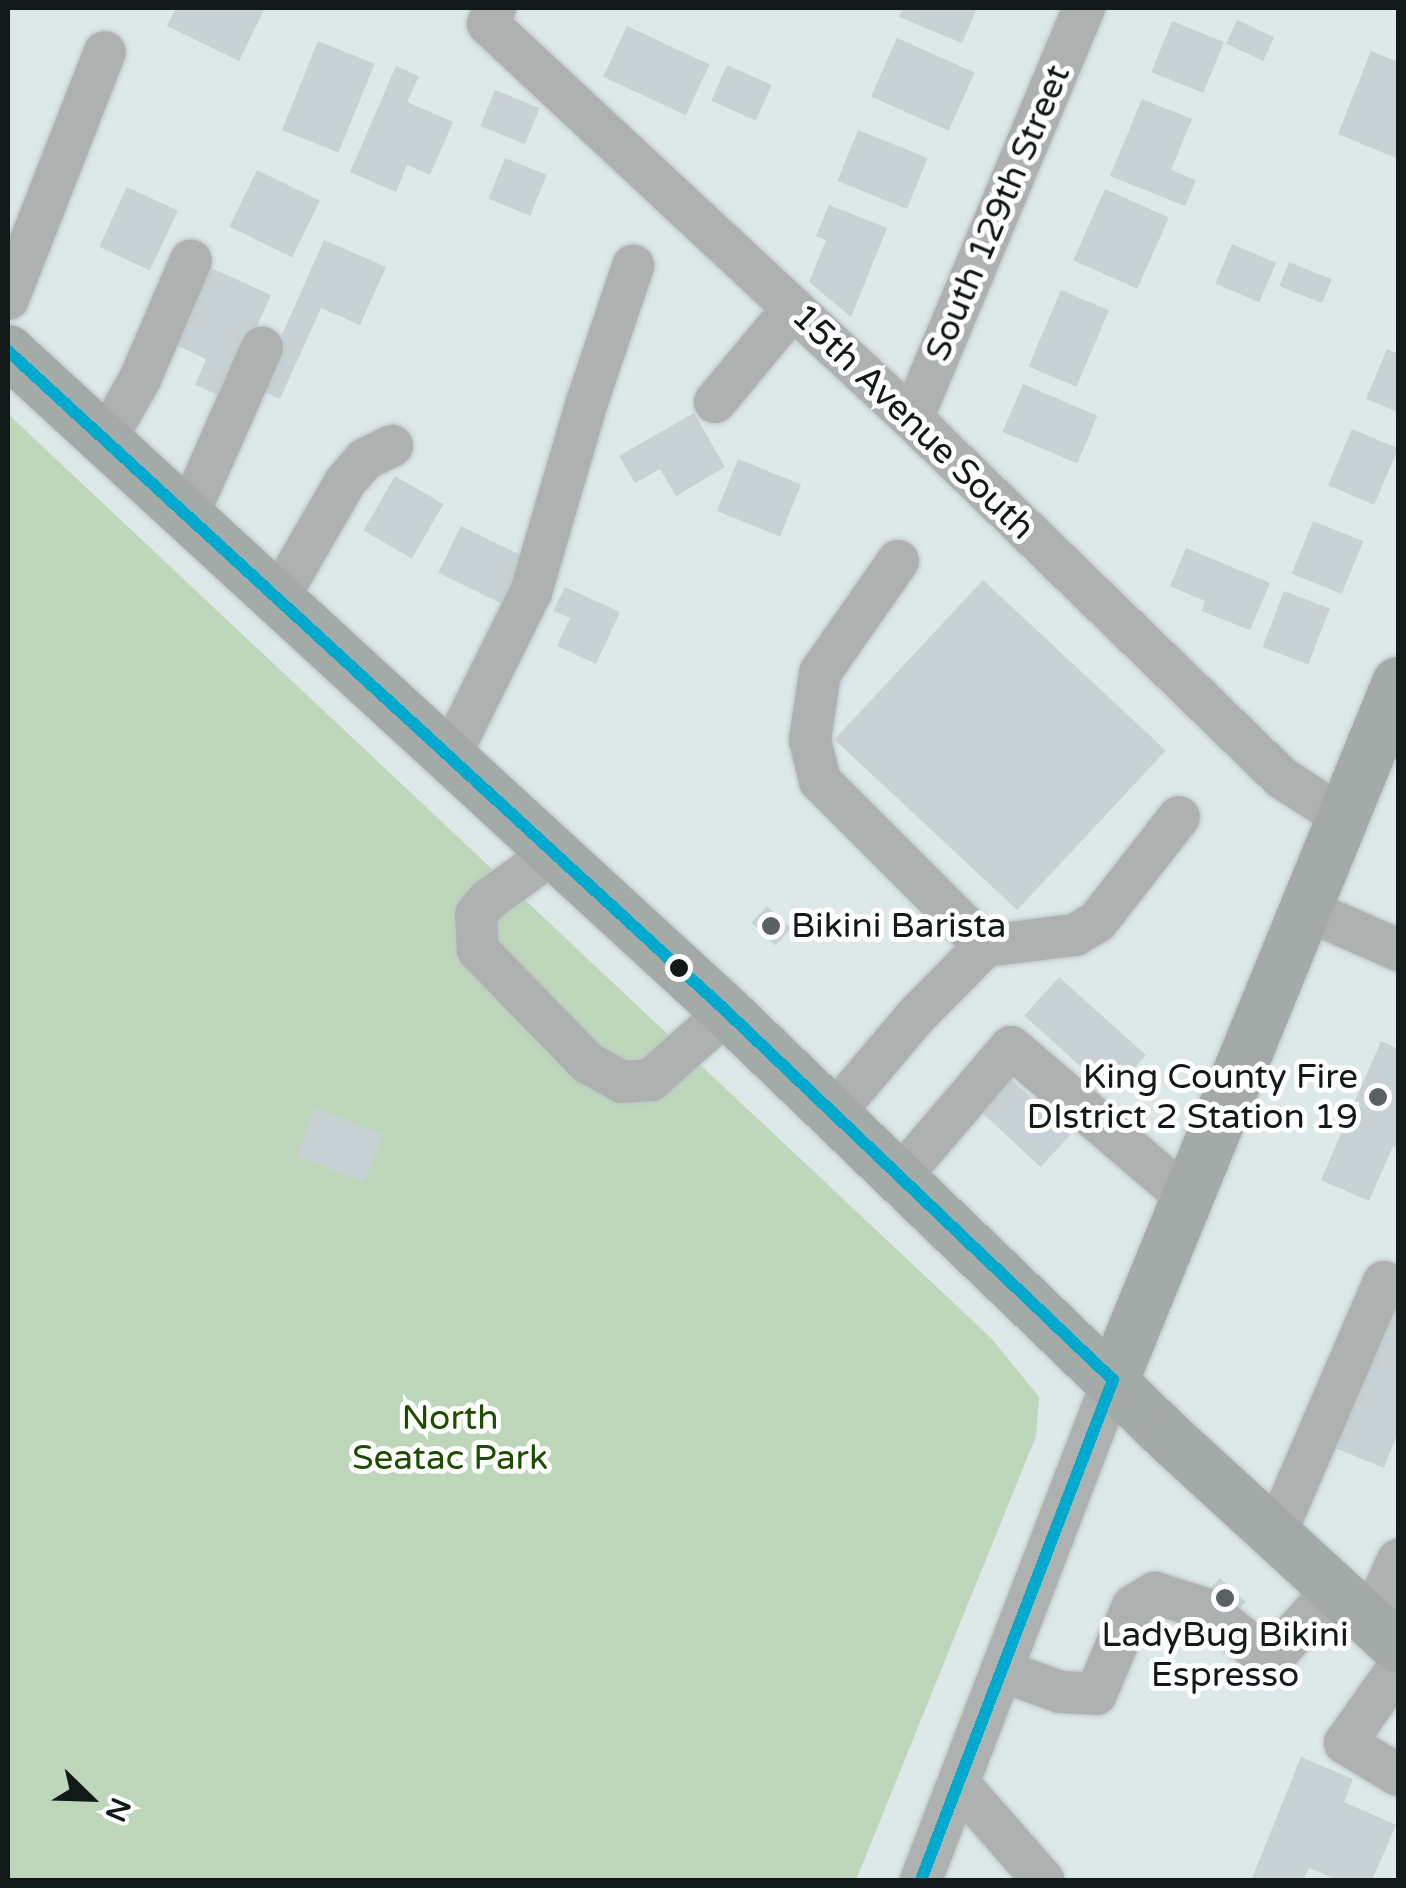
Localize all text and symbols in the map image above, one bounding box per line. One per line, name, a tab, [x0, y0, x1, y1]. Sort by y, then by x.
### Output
street label: South 129th Street	[917, 59, 1079, 367]
street label: 15th Avenue South	[783, 295, 1043, 549]
place label: Bikini Barista	[791, 905, 1006, 947]
marker: Bikini Barista	[760, 915, 782, 937]
unlabelled marker	[669, 958, 689, 978]
place label: King County Fire DIstrict 2 Station 19	[1027, 1056, 1358, 1138]
marker: King County Fire DIstrict 2 Station 19	[1367, 1086, 1389, 1108]
park label: North Seatac Park	[352, 1397, 548, 1479]
marker: LadyBug Bikini Espresso	[1214, 1587, 1236, 1609]
place label: LadyBug Bikini Espresso	[1101, 1614, 1349, 1696]
north arrow	[40, 1748, 140, 1848]
text: N	[98, 1793, 138, 1827]

